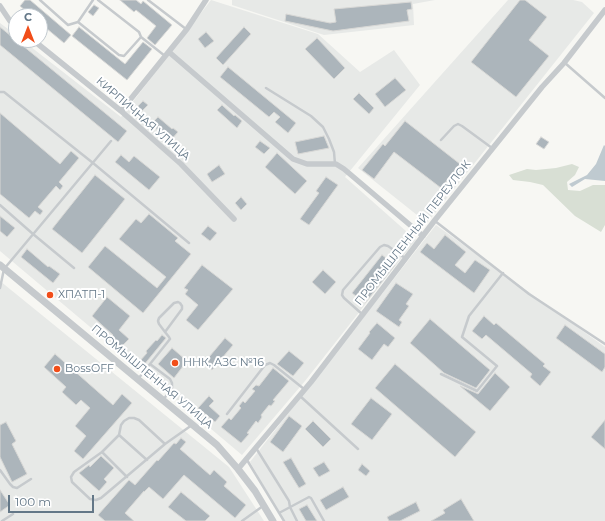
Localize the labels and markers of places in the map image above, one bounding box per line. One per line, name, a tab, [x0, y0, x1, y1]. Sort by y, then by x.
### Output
place label: ХПАТП-1	[58, 288, 105, 302]
marker: ХПАТП-1	[45, 290, 55, 300]
place label: ННК, АЗС №16	[183, 356, 264, 370]
marker: ННК, АЗС №16	[170, 358, 180, 368]
place label: BossOFF	[65, 362, 114, 376]
marker: BossOFF	[52, 364, 62, 374]

